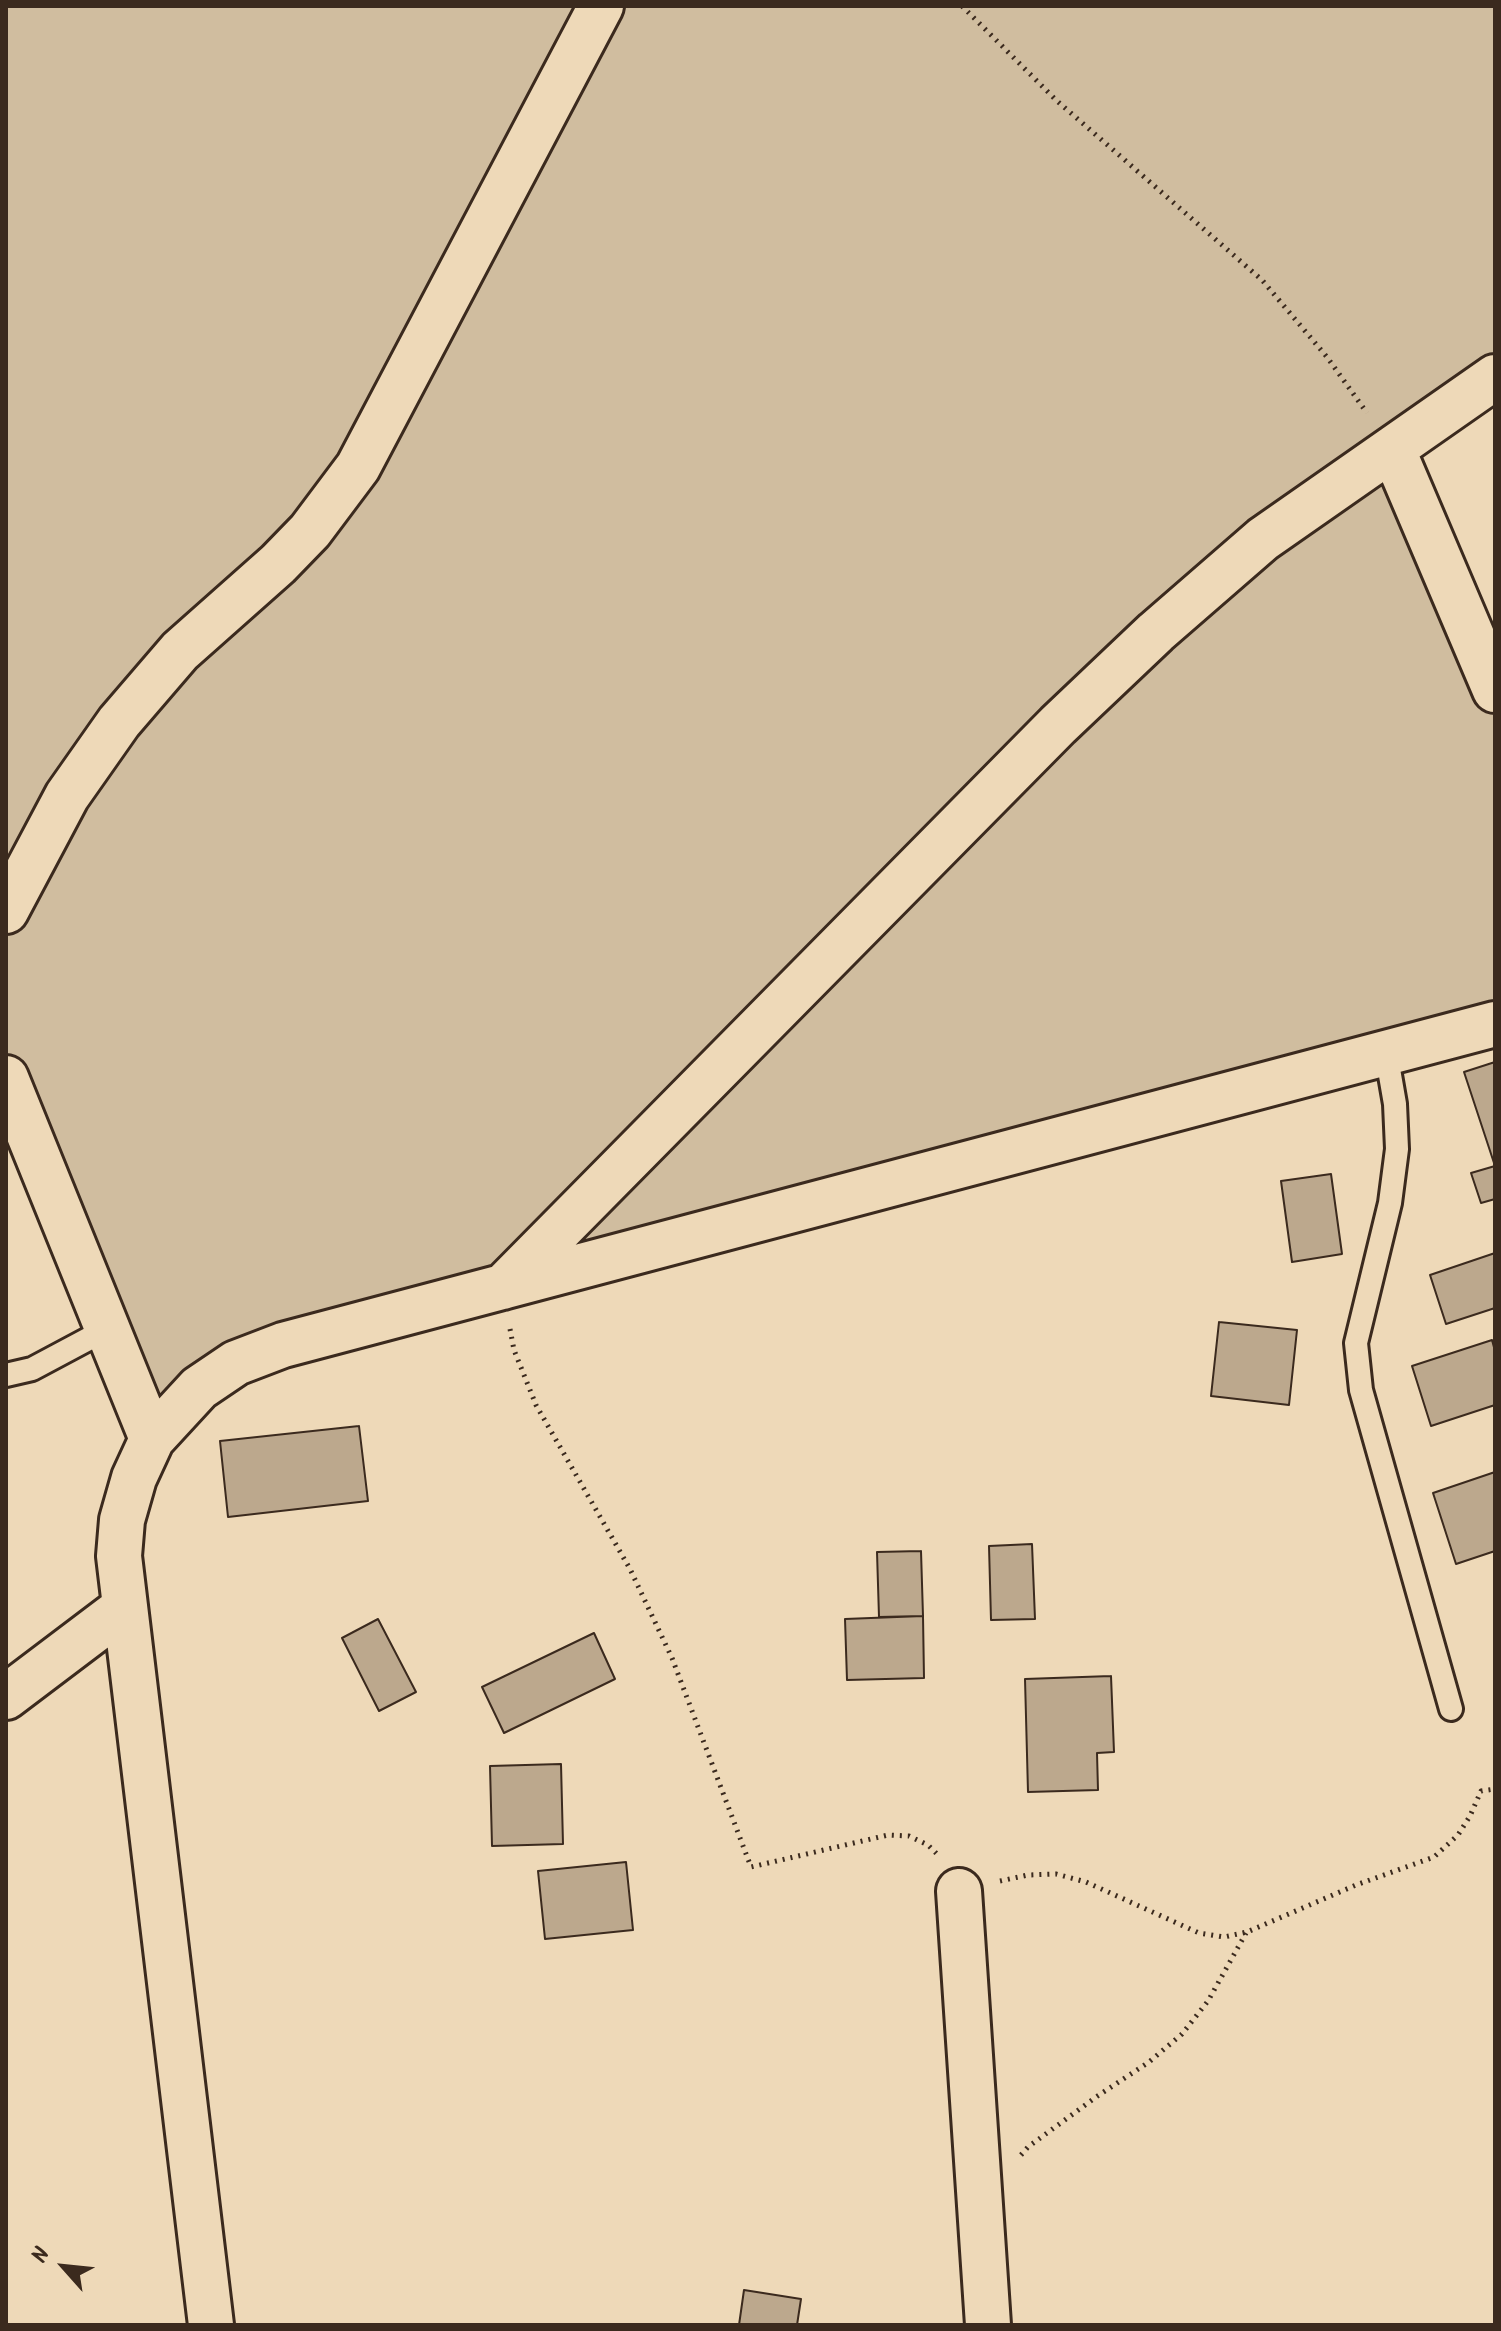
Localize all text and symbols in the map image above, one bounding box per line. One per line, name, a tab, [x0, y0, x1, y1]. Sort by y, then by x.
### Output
north arrow	[24, 2227, 104, 2307]
text: N	[23, 2242, 61, 2270]

